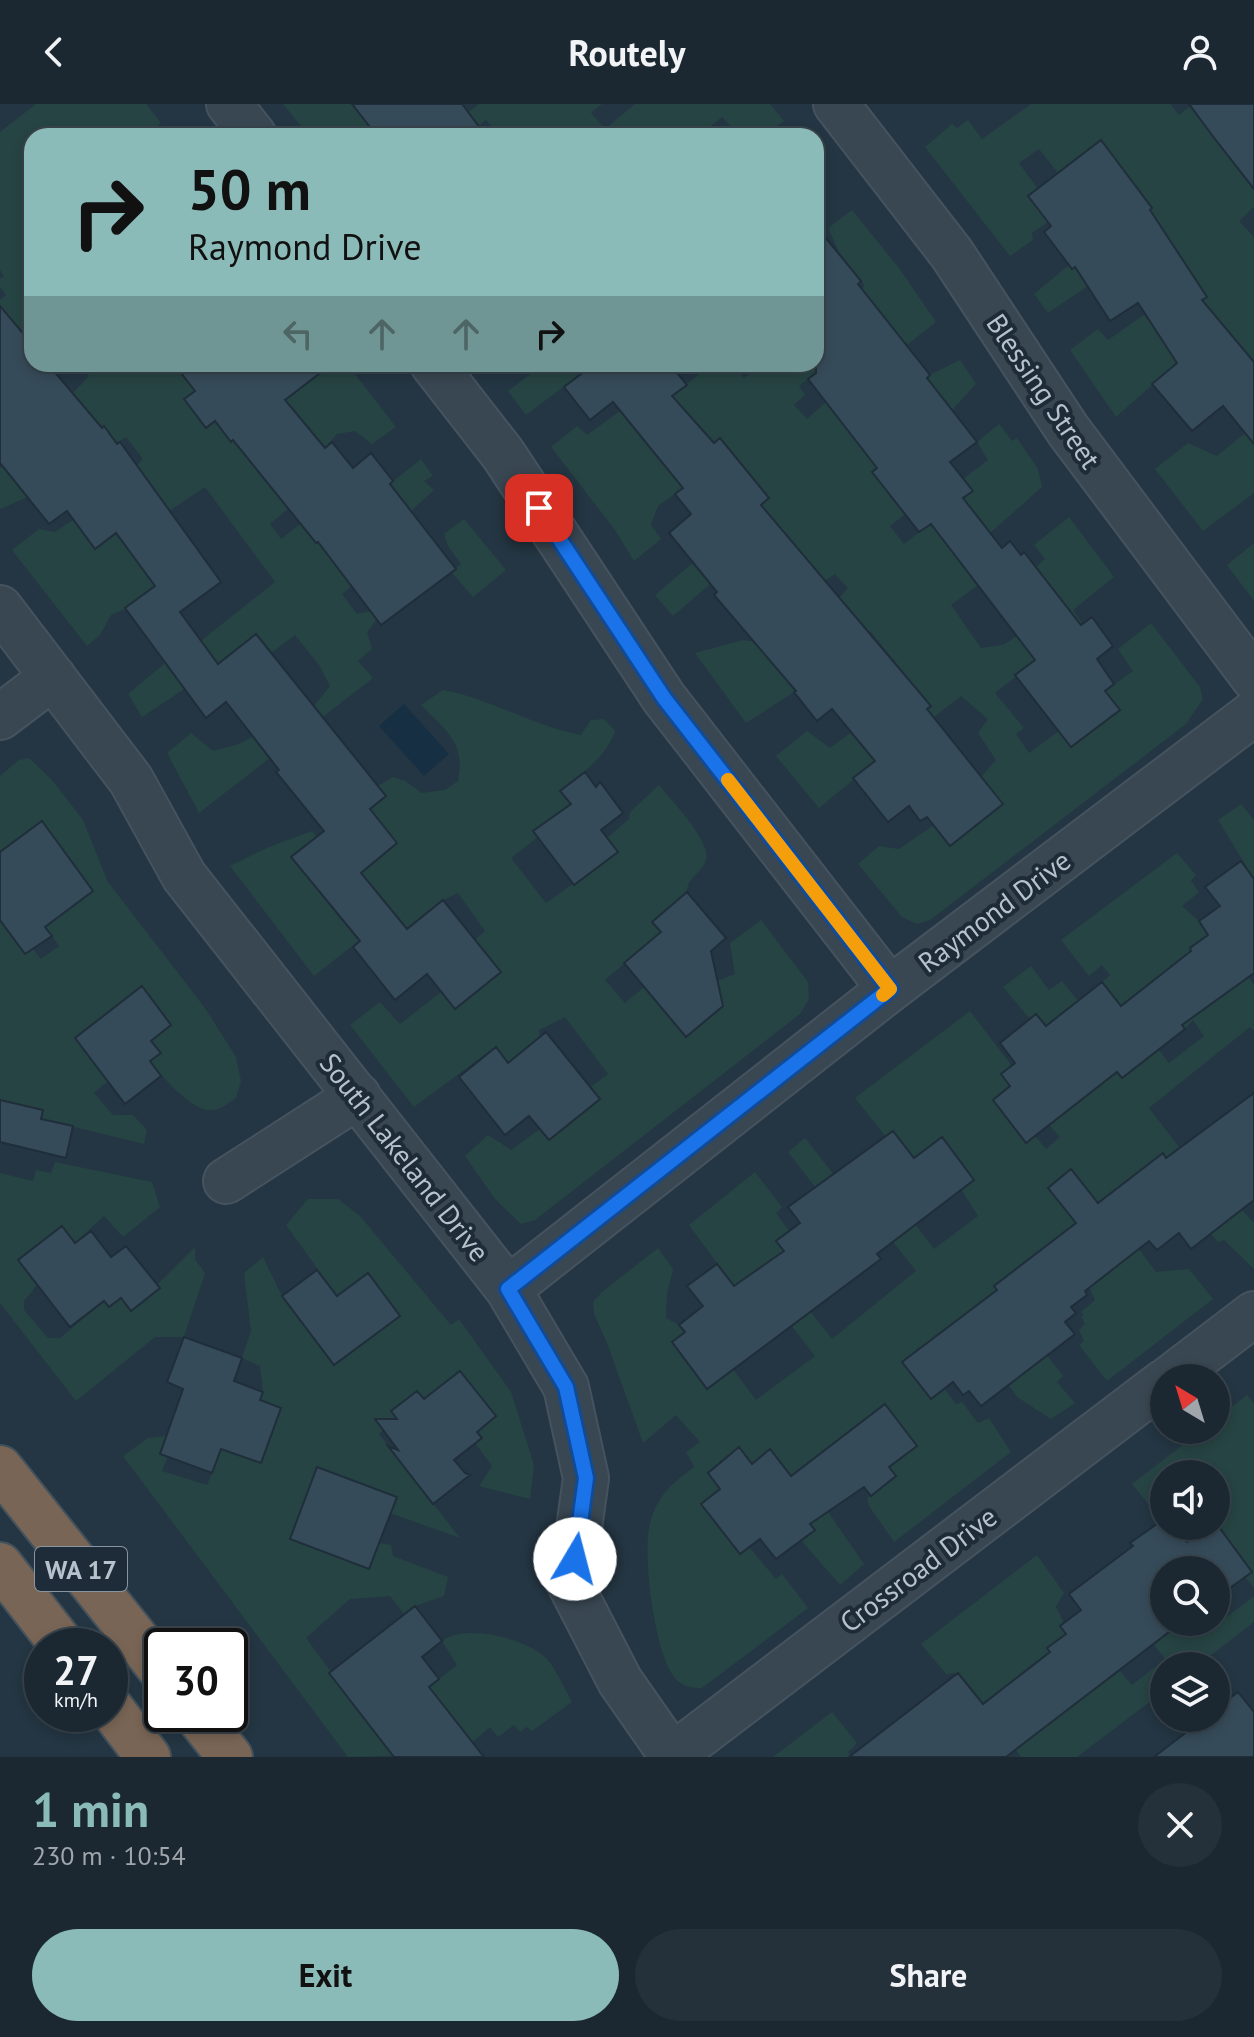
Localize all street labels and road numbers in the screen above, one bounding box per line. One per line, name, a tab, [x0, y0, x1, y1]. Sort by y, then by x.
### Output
street label: Blessing Street	[979, 306, 1110, 476]
street label: Raymond Drive	[910, 842, 1078, 980]
street label: South Lakeland Drive	[312, 1045, 498, 1269]
street label: Crossroad Drive	[832, 1498, 1004, 1640]
road number: WA 17	[35, 1547, 127, 1591]

